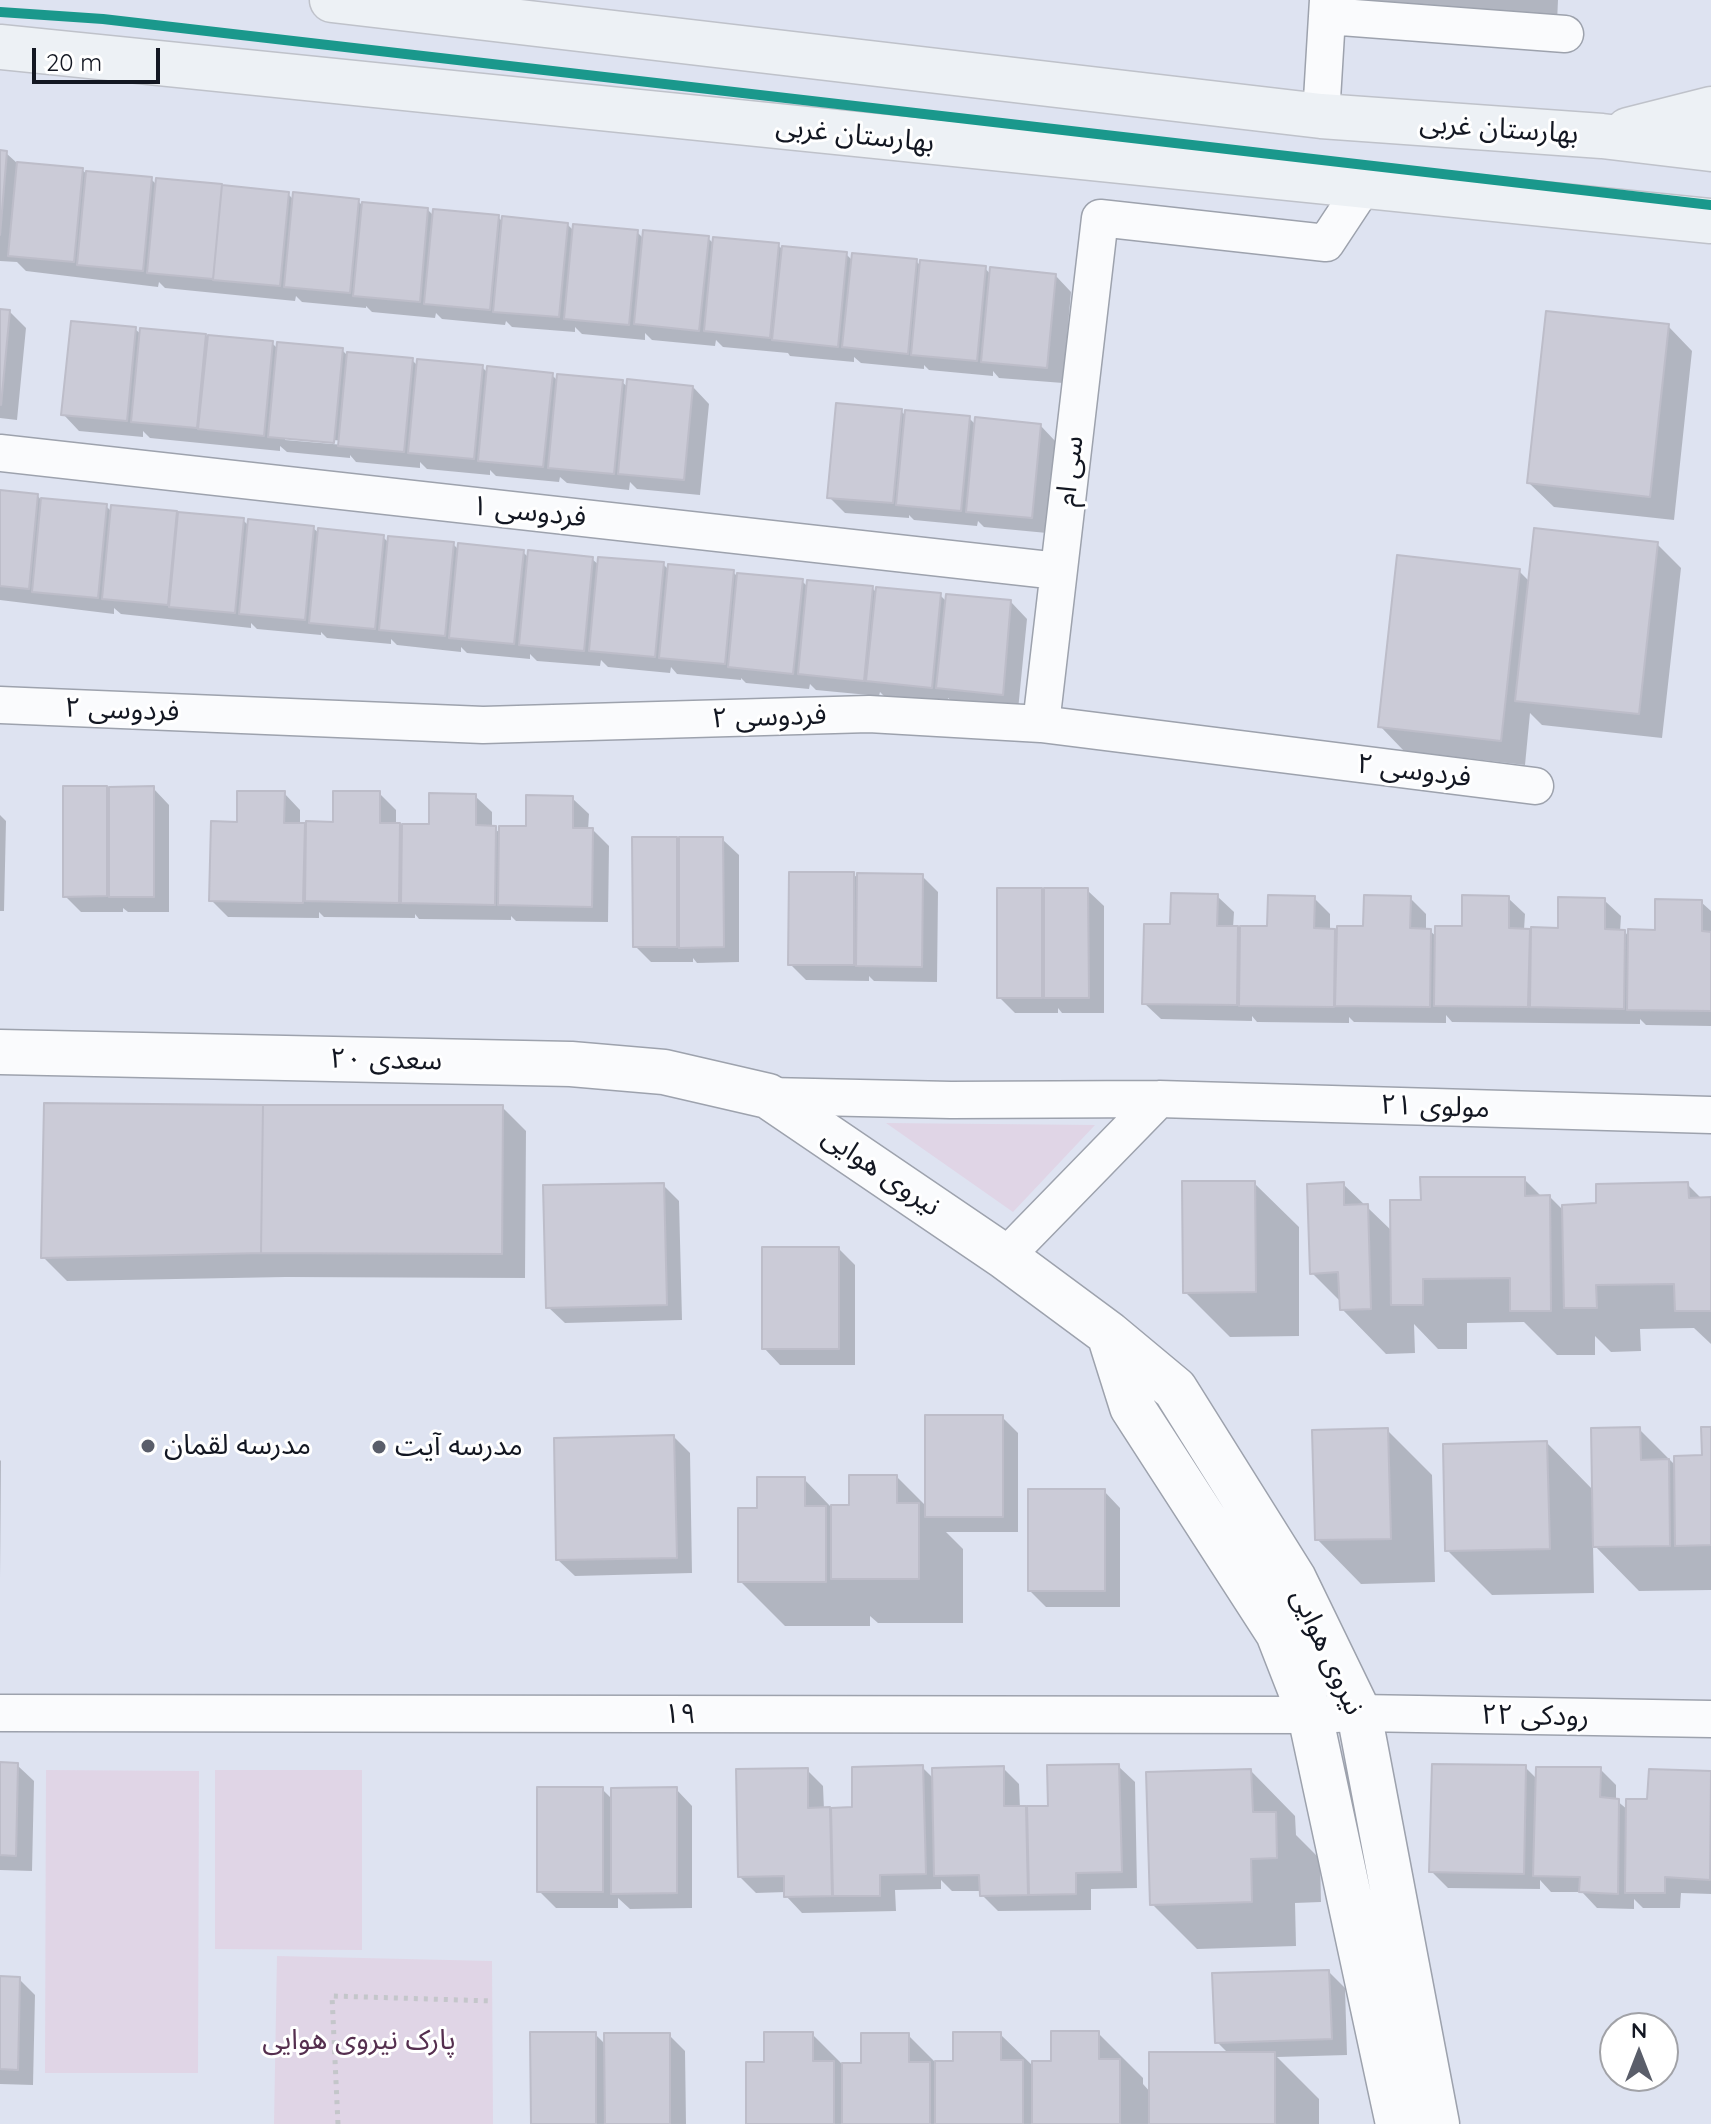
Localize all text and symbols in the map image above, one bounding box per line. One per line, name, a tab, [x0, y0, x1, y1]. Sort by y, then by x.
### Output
scale bar	[36, 32, 164, 82]
text: 20 m	[46, 47, 102, 77]
street label: بهارستان غربی	[1418, 107, 1580, 151]
street label: بهارستان غربی	[774, 110, 936, 160]
street label: سی ام	[1049, 434, 1091, 508]
street label: فردوسی ۱	[470, 489, 588, 535]
street label: فردوسی ۲	[64, 691, 180, 729]
street label: فردوسی ۲	[711, 698, 827, 736]
street label: فردوسی ۲	[1355, 747, 1473, 795]
street label: سعدی ۲۰	[330, 1042, 442, 1078]
street label: مولوی ۲۱	[1380, 1088, 1490, 1126]
street label: نیروی هوایی	[815, 1120, 947, 1224]
place label: مدرسه لقمان	[164, 1429, 311, 1463]
place label: مدرسه آیت	[395, 1430, 523, 1464]
marker: مدرسه لقمان	[139, 1437, 157, 1455]
marker: مدرسه آیت	[370, 1438, 388, 1456]
street label: نیروی هوایی	[1283, 1584, 1371, 1720]
street label: ۱۹	[664, 1698, 696, 1732]
street label: رودکی ۲۲	[1481, 1698, 1589, 1734]
north arrow	[1599, 2012, 1679, 2092]
text: N	[1631, 2016, 1647, 2044]
park label: پارک نیروی هوایی	[262, 2024, 456, 2058]

